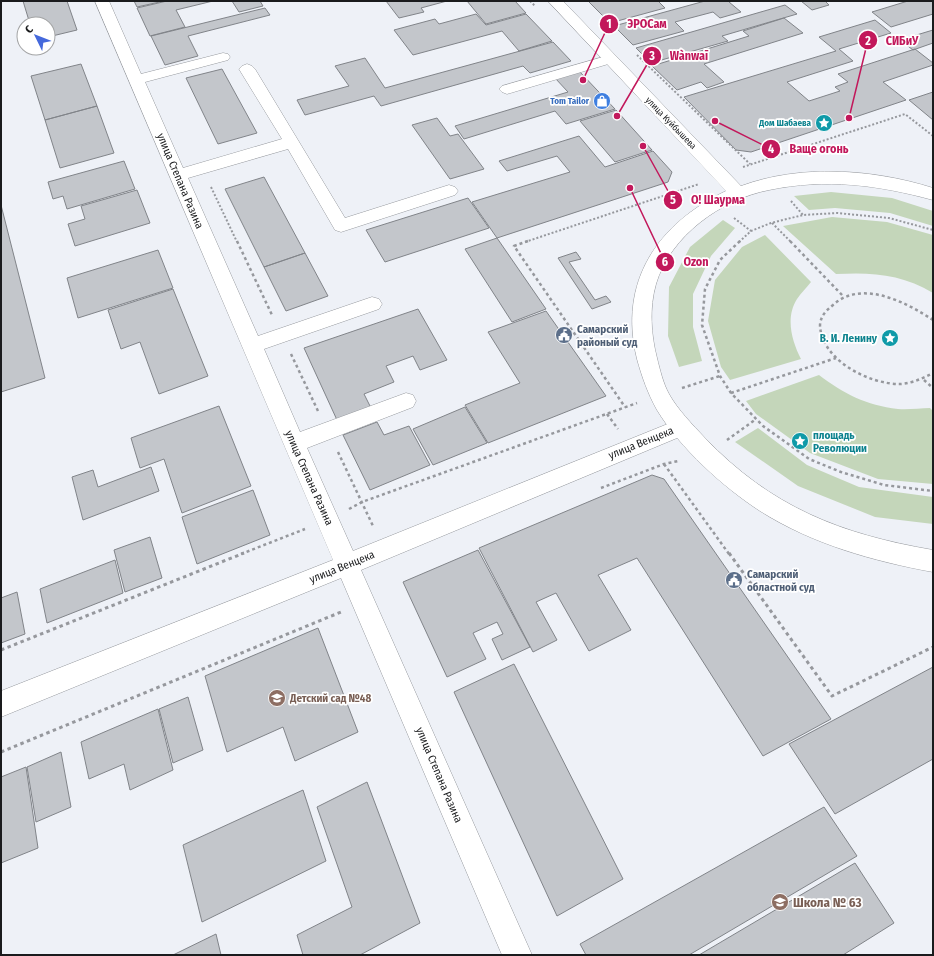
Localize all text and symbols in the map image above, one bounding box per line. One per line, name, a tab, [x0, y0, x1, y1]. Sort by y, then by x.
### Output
callout: ЭРОСам	[599, 12, 675, 36]
north arrow	[16, 16, 56, 56]
text: 1	[606, 17, 612, 31]
text: ЭРОСам	[627, 17, 667, 31]
text: С	[22, 23, 36, 36]
callout: СИБиУ	[858, 28, 927, 52]
text: 2	[864, 34, 871, 48]
text: СИБиУ	[886, 34, 919, 48]
callout: Wànwaī	[642, 44, 716, 68]
text: 3	[648, 49, 655, 63]
text: Wànwaī	[670, 49, 709, 63]
shop icon: Tom Tailor	[592, 91, 612, 111]
street label: улица Куйбышева	[644, 95, 699, 152]
place label: Tom Tailor	[550, 96, 590, 106]
place icon: Дом Шабаева	[814, 113, 834, 133]
place label: Дом Шабаева	[758, 118, 812, 128]
street label: улица Степана Разина	[154, 131, 206, 231]
callout: Ваще огонь	[761, 137, 857, 161]
text: 4	[768, 142, 774, 156]
text: Ваще огонь	[789, 142, 849, 156]
callout: О! Шаурма	[663, 188, 753, 212]
text: 5	[670, 193, 676, 207]
text: О! Шаурма	[691, 193, 745, 207]
callout: Ozon	[655, 250, 716, 274]
text: 6	[662, 255, 668, 269]
text: Ozon	[683, 255, 709, 269]
place label: Самарский районый суд	[577, 323, 638, 349]
public building icon: Самарский районый суд	[554, 325, 574, 345]
place icon: В. И. Ленину	[880, 328, 900, 348]
place label: В. И. Ленину	[820, 332, 878, 345]
street label: улица Венцека	[607, 424, 675, 462]
street label: улица Степана Разина	[282, 429, 336, 527]
place label: площадь Революции	[813, 429, 867, 455]
place icon: площадь Революции	[790, 431, 810, 451]
street label: улица Венцека	[308, 548, 376, 586]
place label: Самарский областной суд	[747, 568, 815, 594]
public building icon: Самарский областной суд	[724, 570, 744, 590]
school or university icon: Детский сад №48	[267, 688, 287, 708]
place label: Детский сад №48	[289, 692, 371, 705]
street label: улица Степана Разина	[413, 725, 465, 825]
school or university icon: Школа № 63	[770, 892, 790, 912]
place label: Школа № 63	[793, 895, 862, 910]

